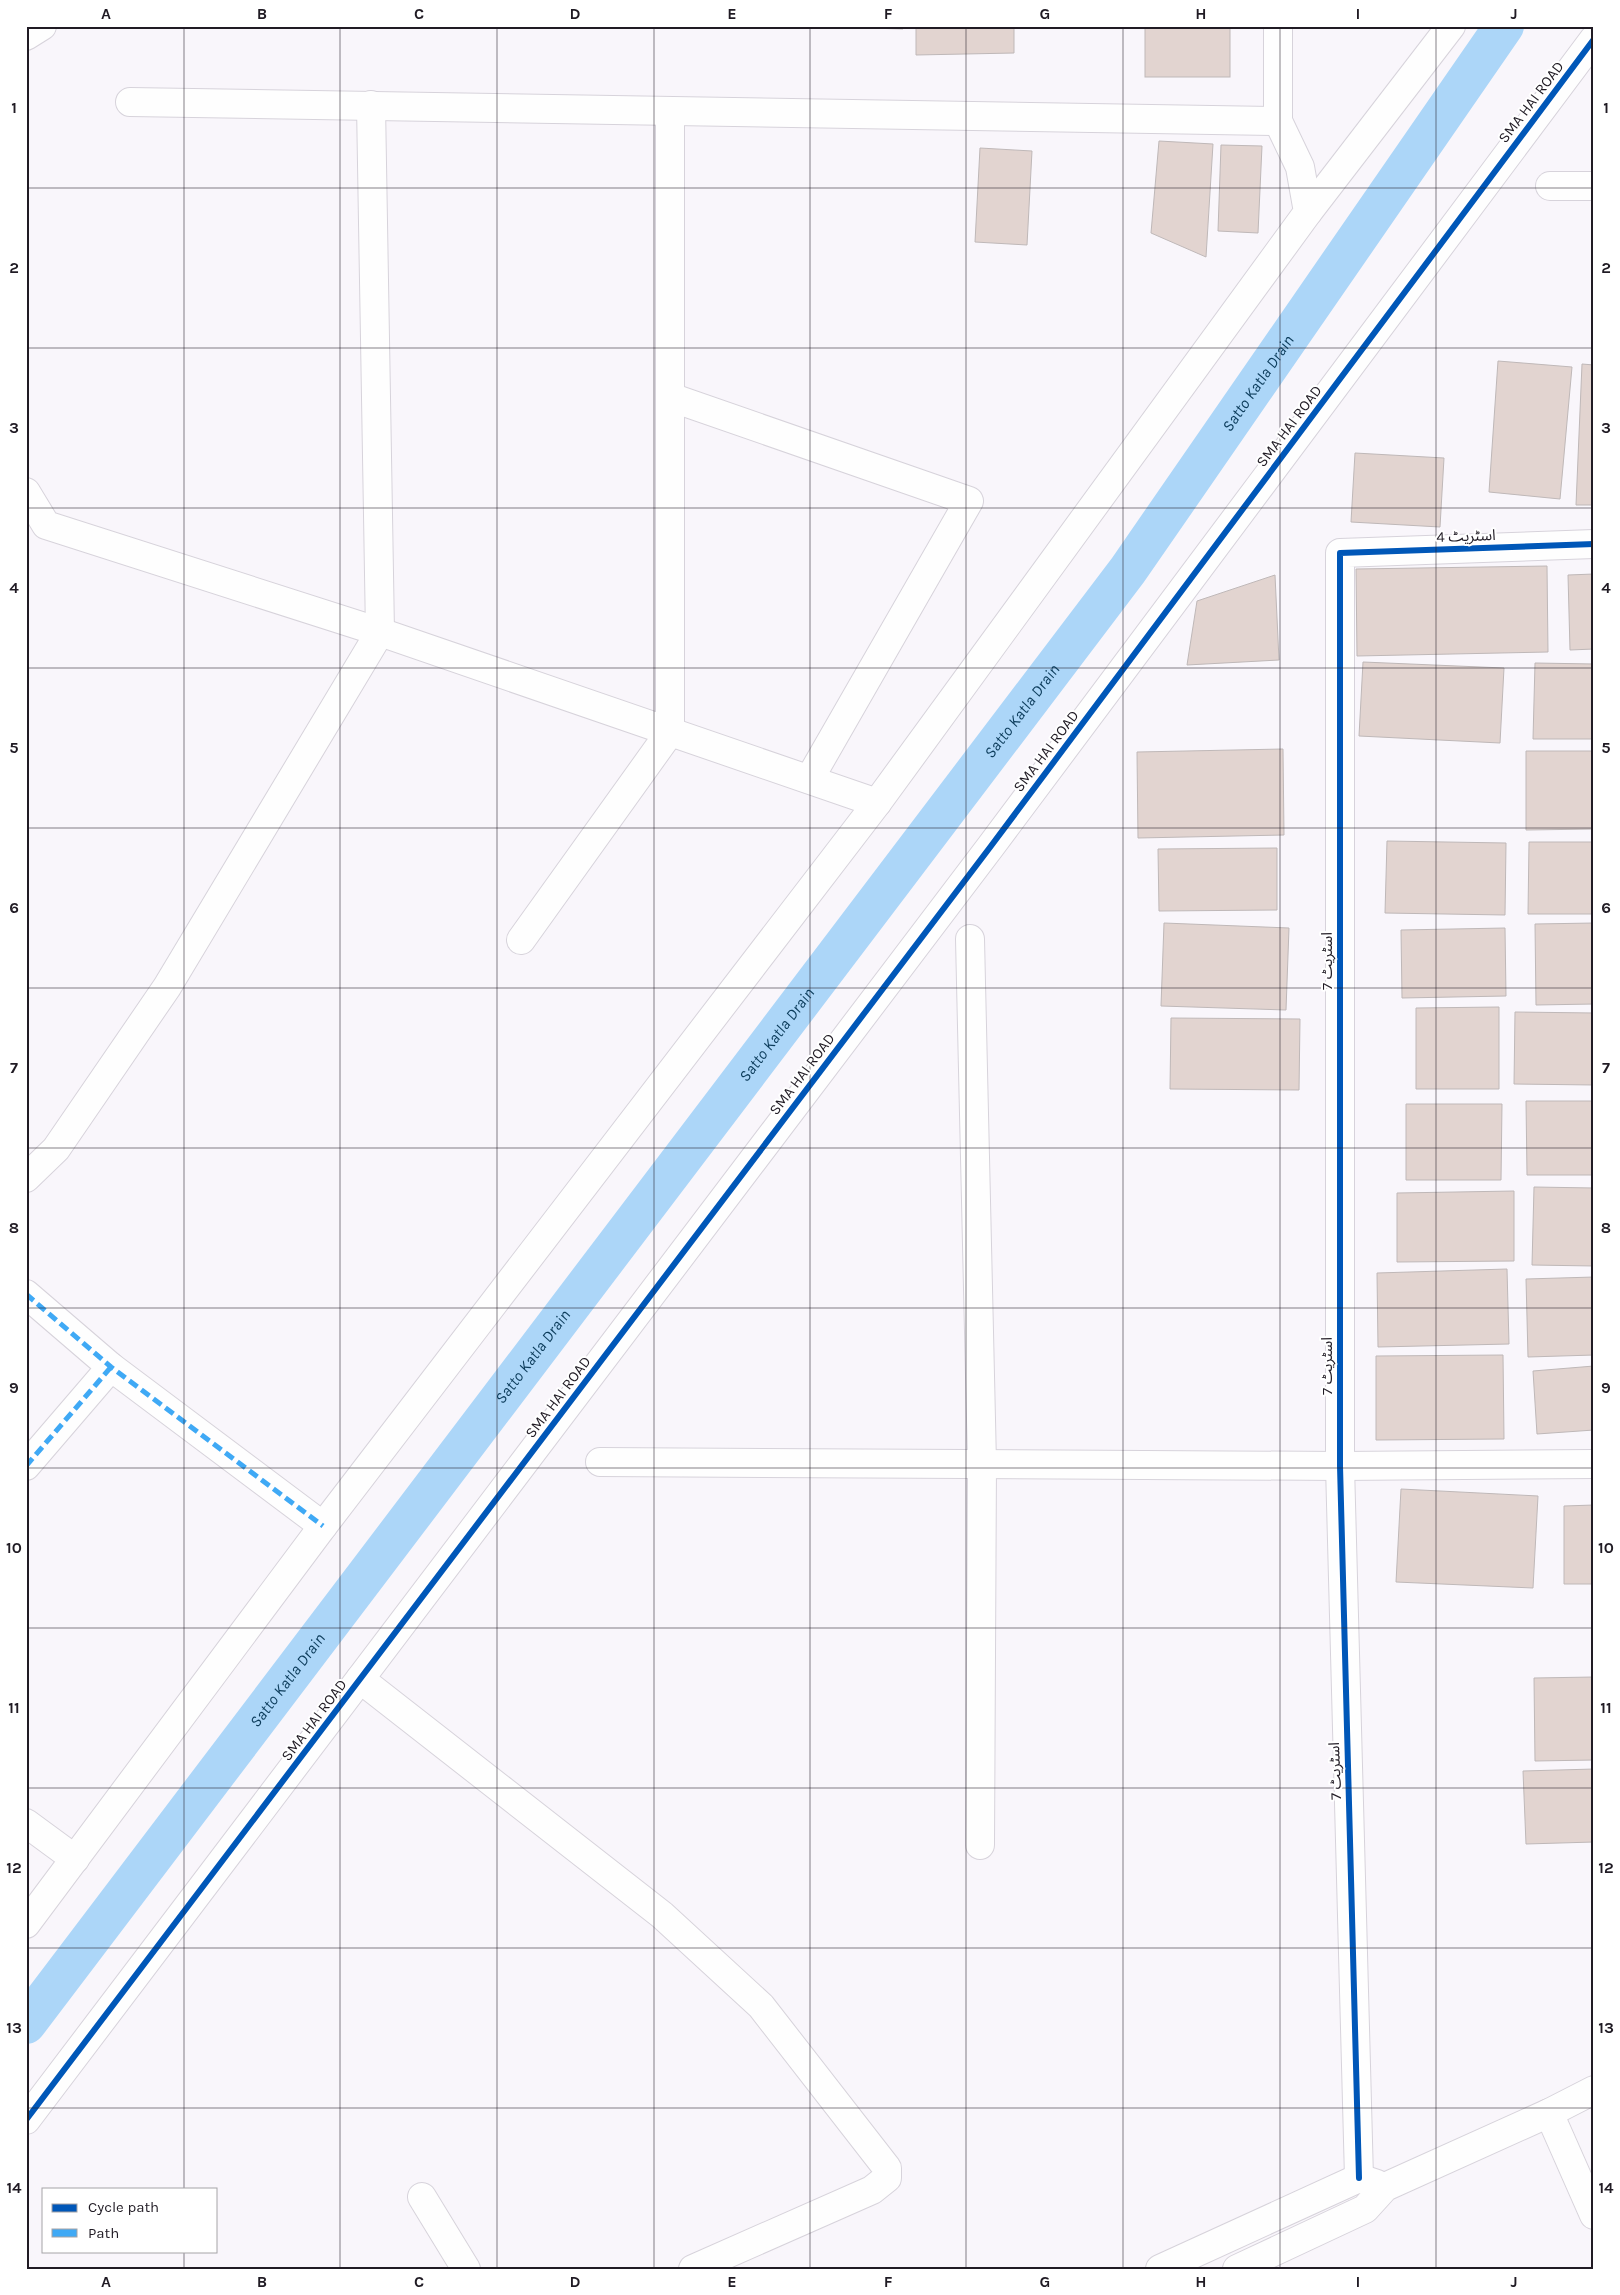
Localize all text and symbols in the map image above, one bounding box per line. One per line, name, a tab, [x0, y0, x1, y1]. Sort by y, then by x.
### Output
text: A	[101, 4, 111, 23]
text: B	[257, 4, 267, 23]
text: C	[414, 4, 424, 23]
text: D	[570, 4, 581, 23]
text: E	[727, 4, 737, 23]
text: F	[884, 4, 893, 23]
text: G	[1040, 4, 1050, 23]
text: H	[1195, 4, 1207, 23]
text: I	[1356, 4, 1360, 23]
text: J	[1510, 4, 1518, 23]
street label: SMA HAI ROAD	[1494, 58, 1568, 146]
text: 1	[11, 98, 17, 117]
text: 1	[1603, 98, 1609, 117]
text: 2	[9, 258, 19, 277]
text: 2	[1601, 258, 1611, 277]
water label: Satto Katla Drain	[1218, 331, 1298, 435]
street label: SMA HAI ROAD	[1252, 382, 1326, 470]
text: 3	[9, 418, 19, 437]
text: 3	[1601, 418, 1611, 437]
street label: اسٹریٹ 4	[1436, 526, 1496, 546]
text: 4	[9, 578, 19, 597]
text: 4	[1601, 578, 1611, 597]
water label: Satto Katla Drain	[980, 660, 1064, 762]
street label: SMA HAI ROAD	[1009, 707, 1083, 795]
text: 5	[9, 738, 19, 757]
text: 5	[1601, 738, 1611, 757]
text: 6	[9, 898, 19, 917]
text: 6	[1601, 898, 1611, 917]
street label: اسٹریٹ 7	[1318, 932, 1336, 990]
water label: Satto Katla Drain	[735, 984, 818, 1085]
street label: SMA HAI ROAD	[765, 1030, 839, 1118]
text: 7	[10, 1058, 18, 1077]
text: 7	[1602, 1058, 1610, 1077]
text: 8	[9, 1218, 19, 1237]
text: 8	[1601, 1218, 1611, 1237]
water label: Satto Katla Drain	[491, 1306, 574, 1407]
street label: اسٹریٹ 7	[1318, 1337, 1336, 1395]
street label: SMA HAI ROAD	[521, 1353, 595, 1441]
text: 9	[9, 1378, 19, 1397]
text: 9	[1601, 1378, 1611, 1397]
text: 10	[6, 1538, 22, 1557]
text: 10	[1598, 1538, 1614, 1557]
water label: Satto Katla Drain	[246, 1629, 329, 1731]
street label: SMA HAI ROAD	[277, 1676, 351, 1764]
text: 11	[8, 1698, 20, 1717]
text: 11	[1600, 1698, 1612, 1717]
street label: اسٹریٹ 7	[1325, 1742, 1345, 1800]
text: 12	[6, 1858, 22, 1877]
text: 12	[1598, 1858, 1614, 1877]
text: 13	[6, 2018, 22, 2037]
text: 13	[1598, 2018, 1614, 2037]
text: 14	[6, 2178, 22, 2197]
text: 14	[1598, 2178, 1614, 2197]
legend	[42, 2188, 218, 2252]
text: Cycle path	[88, 2198, 159, 2216]
text: Path	[88, 2224, 119, 2242]
text: A	[101, 2272, 111, 2291]
text: B	[257, 2272, 267, 2291]
text: C	[414, 2272, 424, 2291]
text: D	[570, 2272, 581, 2291]
text: E	[727, 2272, 737, 2291]
text: F	[884, 2272, 893, 2291]
text: G	[1040, 2272, 1050, 2291]
text: H	[1195, 2272, 1207, 2291]
text: I	[1356, 2272, 1360, 2291]
text: J	[1510, 2272, 1518, 2291]

